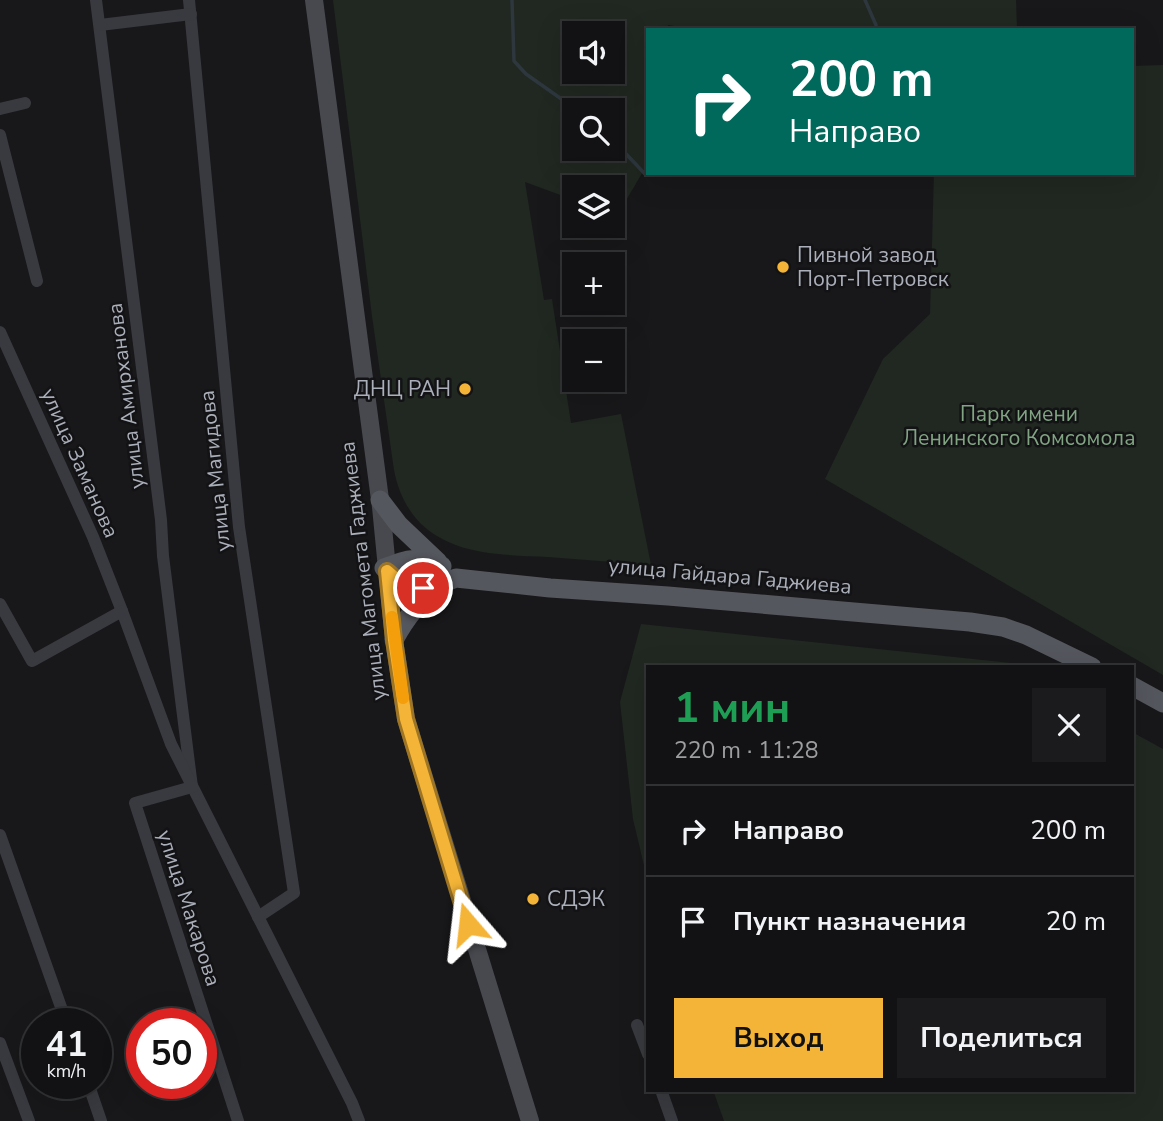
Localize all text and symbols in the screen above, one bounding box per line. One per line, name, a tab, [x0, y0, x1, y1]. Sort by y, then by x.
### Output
map controls	[562, 21, 625, 392]
button: sound	[562, 21, 625, 84]
text: 200 m	[789, 46, 933, 113]
icon: right	[674, 56, 765, 147]
button: search	[562, 98, 625, 161]
text: Направо	[789, 110, 921, 153]
button: layers	[562, 175, 625, 238]
place label: Пивной завод Порт-Петровск	[797, 241, 950, 293]
button: +	[562, 252, 625, 315]
marker: Пивной завод Порт-Петровск	[775, 259, 791, 275]
street label: улица Амирханова	[101, 301, 151, 491]
button: −	[562, 329, 625, 392]
place label: ДНЦ РАН	[354, 375, 451, 403]
marker: ДНЦ РАН	[457, 381, 473, 397]
street label: улица Заманова	[34, 384, 126, 542]
street label: улица Магидова	[193, 389, 237, 553]
park label: Парк имени Ленинского Комсомола	[903, 400, 1135, 452]
street label: улица Магомета Гаджиева	[333, 440, 393, 702]
street label: улица Гайдара Гаджиева	[607, 551, 853, 601]
pin	[393, 558, 453, 618]
icon: arrive	[404, 569, 442, 607]
text: 1 мин	[674, 680, 790, 737]
button: close	[1032, 688, 1106, 762]
text: 220 m · 11:28	[674, 735, 819, 766]
icon: right	[674, 812, 712, 850]
text: Направо	[733, 813, 844, 848]
text: 200 m	[1030, 813, 1106, 848]
street label: улица Макарова	[151, 826, 227, 990]
place label: СДЭК	[547, 885, 606, 913]
position arrow	[431, 887, 505, 961]
marker: СДЭК	[525, 891, 541, 907]
icon: arrive	[674, 903, 712, 941]
text: Пункт назначения	[733, 904, 966, 939]
text: 20 m	[1046, 904, 1106, 939]
button: Выход	[674, 998, 883, 1078]
button: Поделиться	[897, 998, 1106, 1078]
speed limit sign: 50	[126, 1008, 217, 1099]
text: 41	[45, 1021, 88, 1068]
text: km/h	[47, 1059, 86, 1083]

